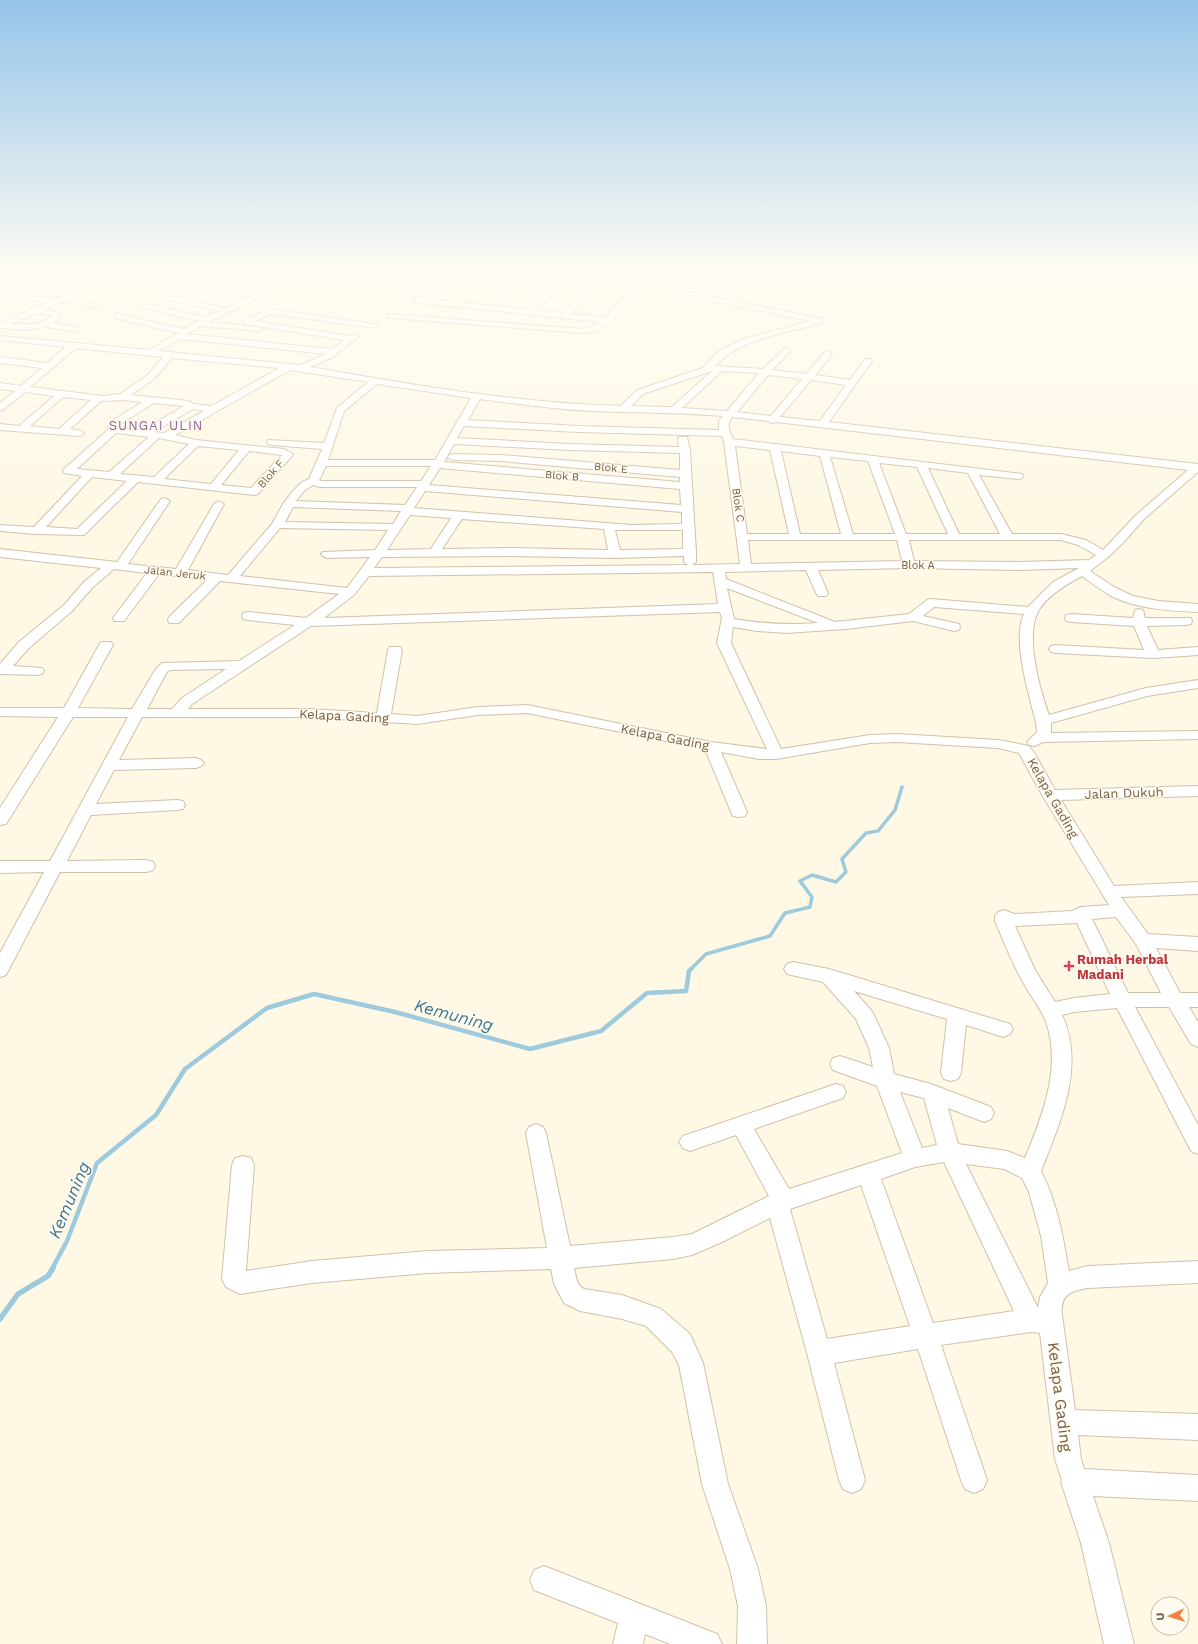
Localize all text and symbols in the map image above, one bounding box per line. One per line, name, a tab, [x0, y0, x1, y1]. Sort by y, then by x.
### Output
district label: SUNGAI ULIN	[109, 418, 203, 433]
street label: Blok F	[255, 457, 287, 491]
street label: Blok E	[593, 460, 629, 476]
street label: Blok B	[544, 468, 580, 484]
street label: Blok C	[729, 487, 747, 523]
street label: Blok A	[901, 559, 935, 572]
street label: Jalan Jeruk	[143, 563, 207, 583]
street label: Kelapa Gading	[299, 706, 389, 726]
street label: Kelapa Gading	[619, 721, 711, 753]
street label: Kelapa Gading	[1024, 755, 1082, 841]
street label: Jalan Dukuh	[1084, 784, 1164, 802]
place label: Rumah Herbal Madani	[1077, 952, 1169, 982]
marker: Rumah Herbal Madani	[1064, 961, 1074, 971]
water label: Kemuning	[412, 995, 496, 1035]
water label: Kemuning	[44, 1159, 94, 1241]
street label: Kelapa Gading	[1044, 1341, 1076, 1453]
north arrow	[1150, 1596, 1190, 1636]
text: U	[1154, 1612, 1167, 1621]

